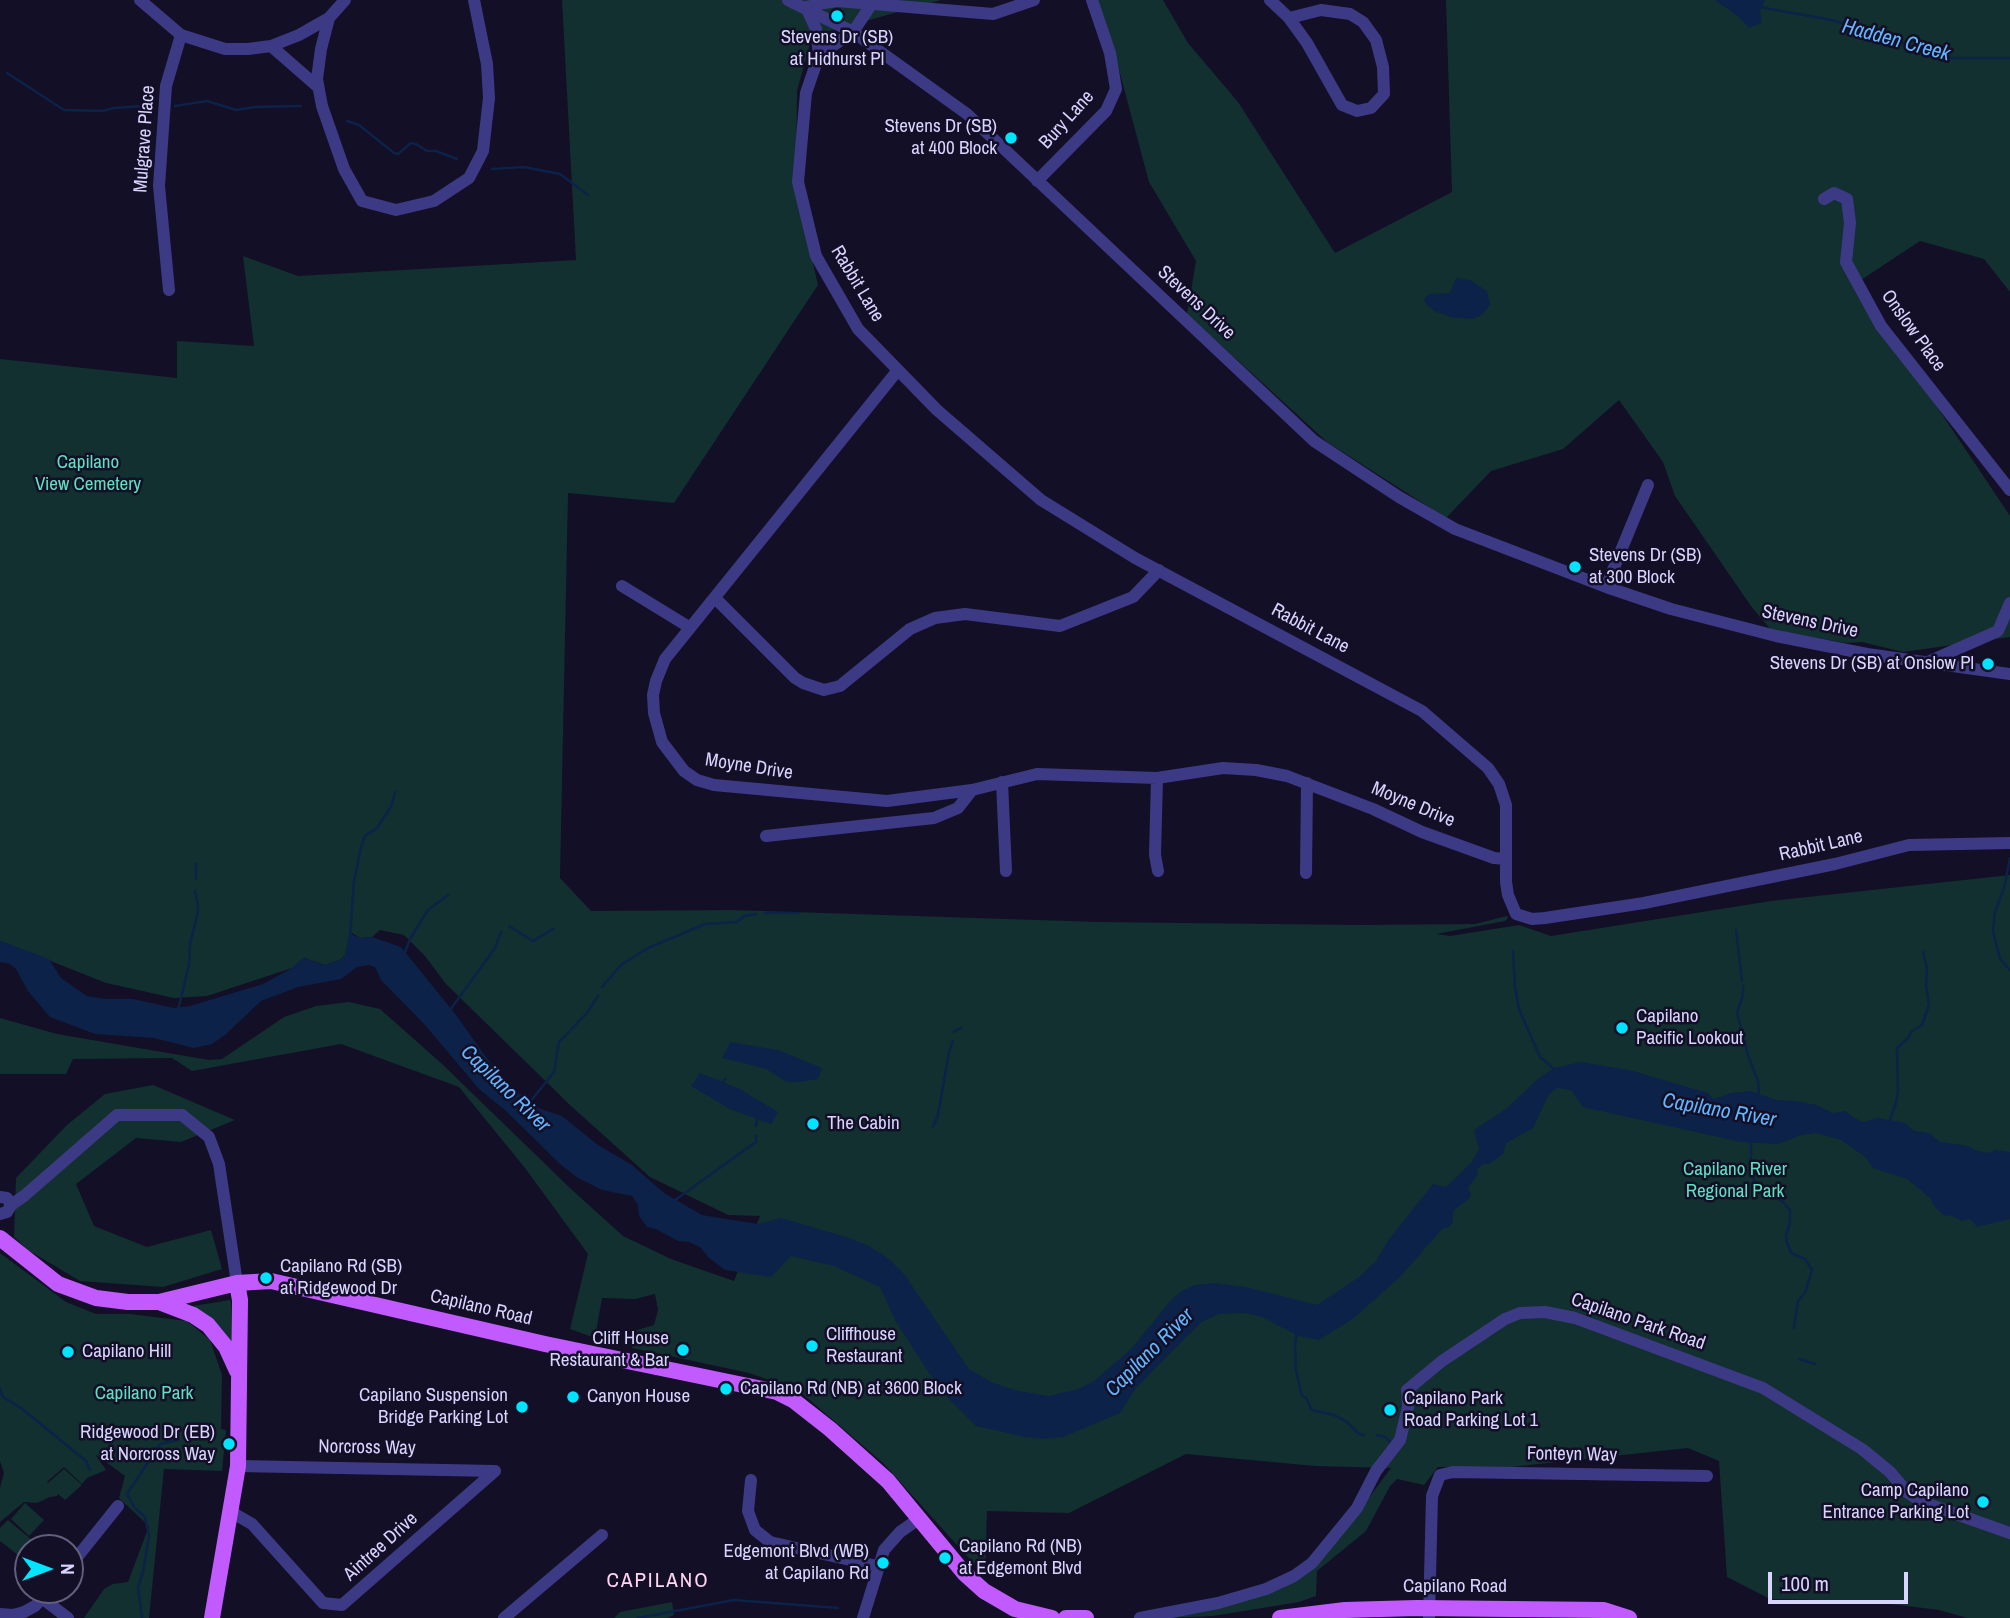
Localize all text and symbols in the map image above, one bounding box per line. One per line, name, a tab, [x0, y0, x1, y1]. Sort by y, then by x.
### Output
marker: Stevens Dr (SB) at Hidhurst Pl	[829, 8, 845, 24]
water label: Hadden Creek	[1839, 14, 1953, 68]
place label: Stevens Dr (SB) at Hidhurst Pl	[781, 27, 893, 71]
street label: Mulgrave Place	[130, 85, 160, 193]
street label: Bury Lane	[1035, 86, 1099, 154]
place label: Stevens Dr (SB) at 400 Block	[884, 116, 997, 160]
marker: Stevens Dr (SB) at 400 Block	[1003, 130, 1019, 146]
street label: Rabbit Lane	[825, 242, 889, 326]
street label: Stevens Drive	[1152, 261, 1240, 345]
street label: Onslow Place	[1876, 286, 1950, 376]
park label: Capilano View Cemetery	[35, 452, 141, 496]
place label: Stevens Dr (SB) at 300 Block	[1589, 545, 1702, 589]
marker: Stevens Dr (SB) at 300 Block	[1567, 559, 1583, 575]
street label: Rabbit Lane	[1267, 599, 1353, 659]
street label: Stevens Drive	[1760, 601, 1860, 643]
place label: Stevens Dr (SB) at Onslow Pl	[1770, 653, 1974, 675]
marker: Stevens Dr (SB) at Onslow Pl	[1980, 656, 1996, 672]
street label: Moyne Drive	[704, 749, 794, 785]
street label: Moyne Drive	[1368, 777, 1458, 833]
street label: Rabbit Lane	[1777, 825, 1865, 867]
place label: Capilano Pacific Lookout	[1636, 1006, 1743, 1050]
marker: Capilano Pacific Lookout	[1614, 1020, 1630, 1036]
water label: Capilano River	[455, 1040, 555, 1138]
water label: Capilano River	[1660, 1089, 1778, 1133]
place label: The Cabin	[827, 1113, 900, 1135]
marker: The Cabin	[805, 1116, 821, 1132]
park label: Capilano River Regional Park	[1683, 1159, 1787, 1203]
place label: Capilano Rd (SB) at Ridgewood Dr	[280, 1256, 402, 1300]
marker: Capilano Rd (SB) at Ridgewood Dr	[258, 1270, 274, 1286]
street label: Capilano Road	[428, 1285, 534, 1331]
street label: Capilano Park Road	[1568, 1288, 1708, 1356]
water label: Capilano River	[1100, 1303, 1200, 1403]
place label: Cliffhouse Restaurant	[826, 1324, 902, 1368]
place label: Cliff House Restaurant & Bar	[549, 1328, 669, 1372]
marker: Cliffhouse Restaurant	[804, 1338, 820, 1354]
place label: Capilano Hill	[82, 1341, 171, 1363]
marker: Cliff House Restaurant & Bar	[675, 1342, 691, 1358]
marker: Capilano Hill	[60, 1344, 76, 1360]
place label: Capilano Rd (NB) at 3600 Block	[740, 1378, 962, 1400]
marker: Capilano Rd (NB) at 3600 Block	[718, 1381, 734, 1397]
park label: Capilano Park	[95, 1383, 193, 1405]
place label: Capilano Suspension Bridge Parking Lot	[359, 1385, 508, 1429]
place label: Canyon House	[587, 1386, 690, 1408]
place label: Capilano Park Road Parking Lot 1	[1404, 1388, 1538, 1432]
marker: Canyon House	[565, 1389, 581, 1405]
marker: Capilano Suspension Bridge Parking Lot	[514, 1399, 530, 1415]
marker: Capilano Park Road Parking Lot 1	[1382, 1402, 1398, 1418]
place label: Ridgewood Dr (EB) at Norcross Way	[80, 1422, 215, 1466]
marker: Ridgewood Dr (EB) at Norcross Way	[221, 1436, 237, 1452]
street label: Norcross Way	[318, 1436, 416, 1460]
street label: Fonteyn Way	[1527, 1443, 1617, 1467]
place label: Camp Capilano Entrance Parking Lot	[1823, 1480, 1969, 1524]
marker: Camp Capilano Entrance Parking Lot	[1975, 1494, 1991, 1510]
street label: Aintree Drive	[339, 1508, 423, 1586]
north arrow	[14, 1534, 84, 1604]
place label: Capilano Rd (NB) at Edgemont Blvd	[959, 1536, 1082, 1580]
place label: Edgemont Blvd (WB) at Capilano Rd	[724, 1541, 869, 1585]
marker: Capilano Rd (NB) at Edgemont Blvd	[937, 1550, 953, 1566]
marker: Edgemont Blvd (WB) at Capilano Rd	[875, 1555, 891, 1571]
scale bar	[1772, 1558, 1912, 1602]
text: N	[55, 1563, 81, 1575]
district label: CAPILANO	[607, 1568, 709, 1594]
text: 100 m	[1781, 1569, 1829, 1598]
street label: Capilano Road	[1403, 1576, 1507, 1598]

